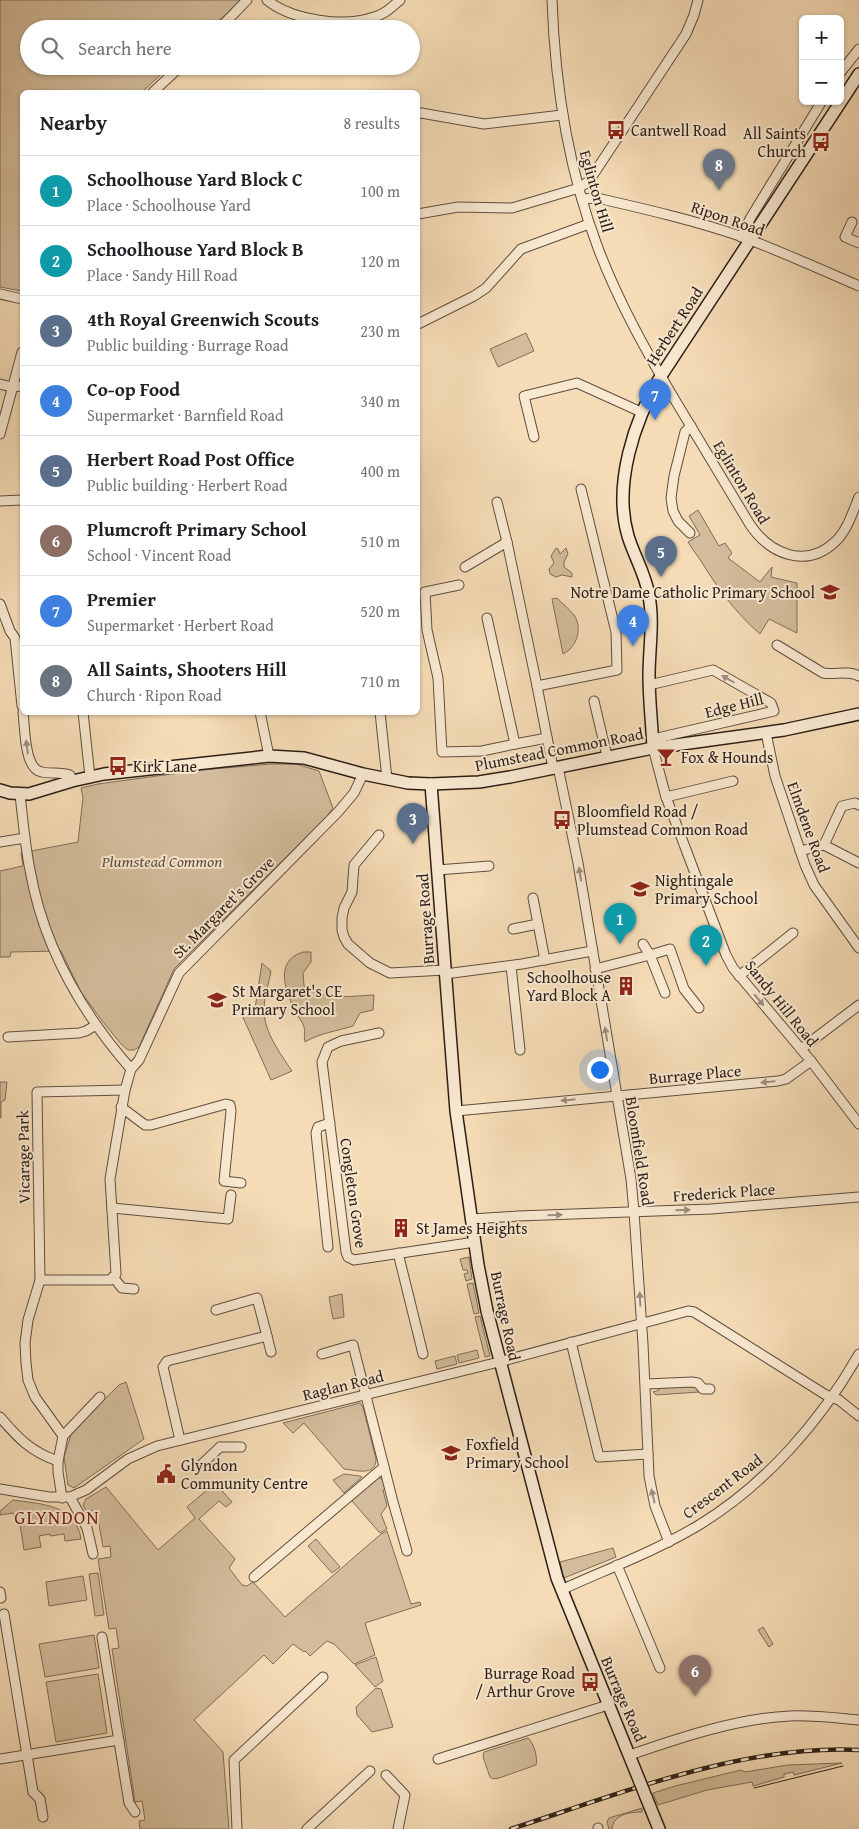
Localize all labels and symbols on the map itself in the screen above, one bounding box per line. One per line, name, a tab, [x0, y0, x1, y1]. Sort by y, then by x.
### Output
place label: Cantwell Road	[631, 118, 727, 142]
bus stop icon: Cantwell Road	[605, 119, 627, 141]
place label: All Saints Church	[743, 121, 806, 163]
bus stop icon: All Saints Church	[810, 131, 832, 153]
street label: Eglinton Hill	[574, 147, 620, 235]
pin: 8	[703, 149, 735, 190]
street label: Ripon Road	[688, 194, 769, 242]
street label: Herbert Road	[639, 281, 709, 370]
pin: 7	[639, 379, 671, 420]
street label: Eglinton Road	[708, 436, 777, 529]
pin: 5	[645, 536, 677, 577]
place label: Notre Dame Catholic Primary School	[570, 580, 816, 604]
school or university icon: Notre Dame Catholic Primary School	[819, 581, 841, 603]
pin: 4	[617, 605, 649, 646]
one-way arrow	[721, 675, 736, 683]
street label: Edge Hill	[702, 686, 766, 724]
street label: Plumstead Common Road	[473, 721, 646, 777]
one-way arrow	[23, 739, 31, 755]
place label: Fox & Hounds	[681, 745, 773, 769]
bar icon: Fox & Hounds	[655, 746, 677, 768]
place label: Kirk Lane	[133, 754, 197, 778]
bus stop icon: Kirk Lane	[107, 755, 129, 777]
street label: Elmdene Road	[781, 778, 837, 876]
place label: Bloomfield Road / Plumstead Common Road	[577, 799, 749, 841]
pin: 3	[397, 803, 429, 844]
bus stop icon: Bloomfield Road / Plumstead Common Road	[551, 809, 573, 831]
park label: Plumstead Common	[101, 849, 222, 873]
street label: St. Margaret's Grove	[166, 850, 280, 964]
one-way arrow	[576, 865, 584, 881]
place label: Nightingale Primary School	[655, 868, 758, 910]
street label: Burrage Road	[410, 872, 440, 965]
school or university icon: Nightingale Primary School	[629, 878, 651, 900]
pin: 1	[604, 903, 636, 944]
pin: 2	[690, 925, 722, 966]
street label: Sandy Hill Road	[739, 954, 825, 1052]
place label: Schoolhouse Yard Block A	[526, 965, 611, 1007]
building icon: Schoolhouse Yard Block A	[615, 975, 637, 997]
place label: St Margaret's CE Primary School	[232, 979, 342, 1021]
school or university icon: St Margaret's CE Primary School	[206, 989, 228, 1011]
one-way arrow	[754, 993, 765, 1006]
one-way arrow	[601, 1026, 609, 1042]
your location	[587, 1057, 613, 1083]
street label: Burrage Place	[648, 1058, 742, 1090]
one-way arrow	[760, 1079, 776, 1087]
street label: Bloomfield Road	[620, 1095, 661, 1208]
one-way arrow	[560, 1096, 576, 1104]
street label: Vicarage Park	[10, 1109, 36, 1204]
street label: Congleton Grove	[334, 1136, 374, 1250]
street label: Frederick Place	[672, 1176, 776, 1208]
one-way arrow	[675, 1206, 691, 1214]
one-way arrow	[547, 1211, 563, 1219]
place label: St James Heights	[416, 1216, 528, 1240]
building icon: St James Heights	[390, 1217, 412, 1239]
street label: Burrage Road	[485, 1269, 527, 1363]
one-way arrow	[635, 1291, 643, 1307]
street label: Raglan Road	[300, 1363, 387, 1407]
place label: Foxfield Primary School	[466, 1432, 569, 1474]
school or university icon: Foxfield Primary School	[440, 1442, 462, 1464]
street label: Crescent Road	[677, 1448, 768, 1524]
place label: Glyndon Community Centre	[181, 1453, 308, 1495]
public building icon: Glyndon Community Centre	[155, 1463, 177, 1485]
one-way arrow	[649, 1488, 657, 1503]
district label: GLYNDON	[14, 1503, 100, 1531]
street label: Burrage Road	[595, 1653, 653, 1746]
pin: 6	[679, 1655, 711, 1696]
place label: Burrage Road / Arthur Grove	[476, 1661, 575, 1703]
bus stop icon: Burrage Road / Arthur Grove	[579, 1671, 601, 1693]

